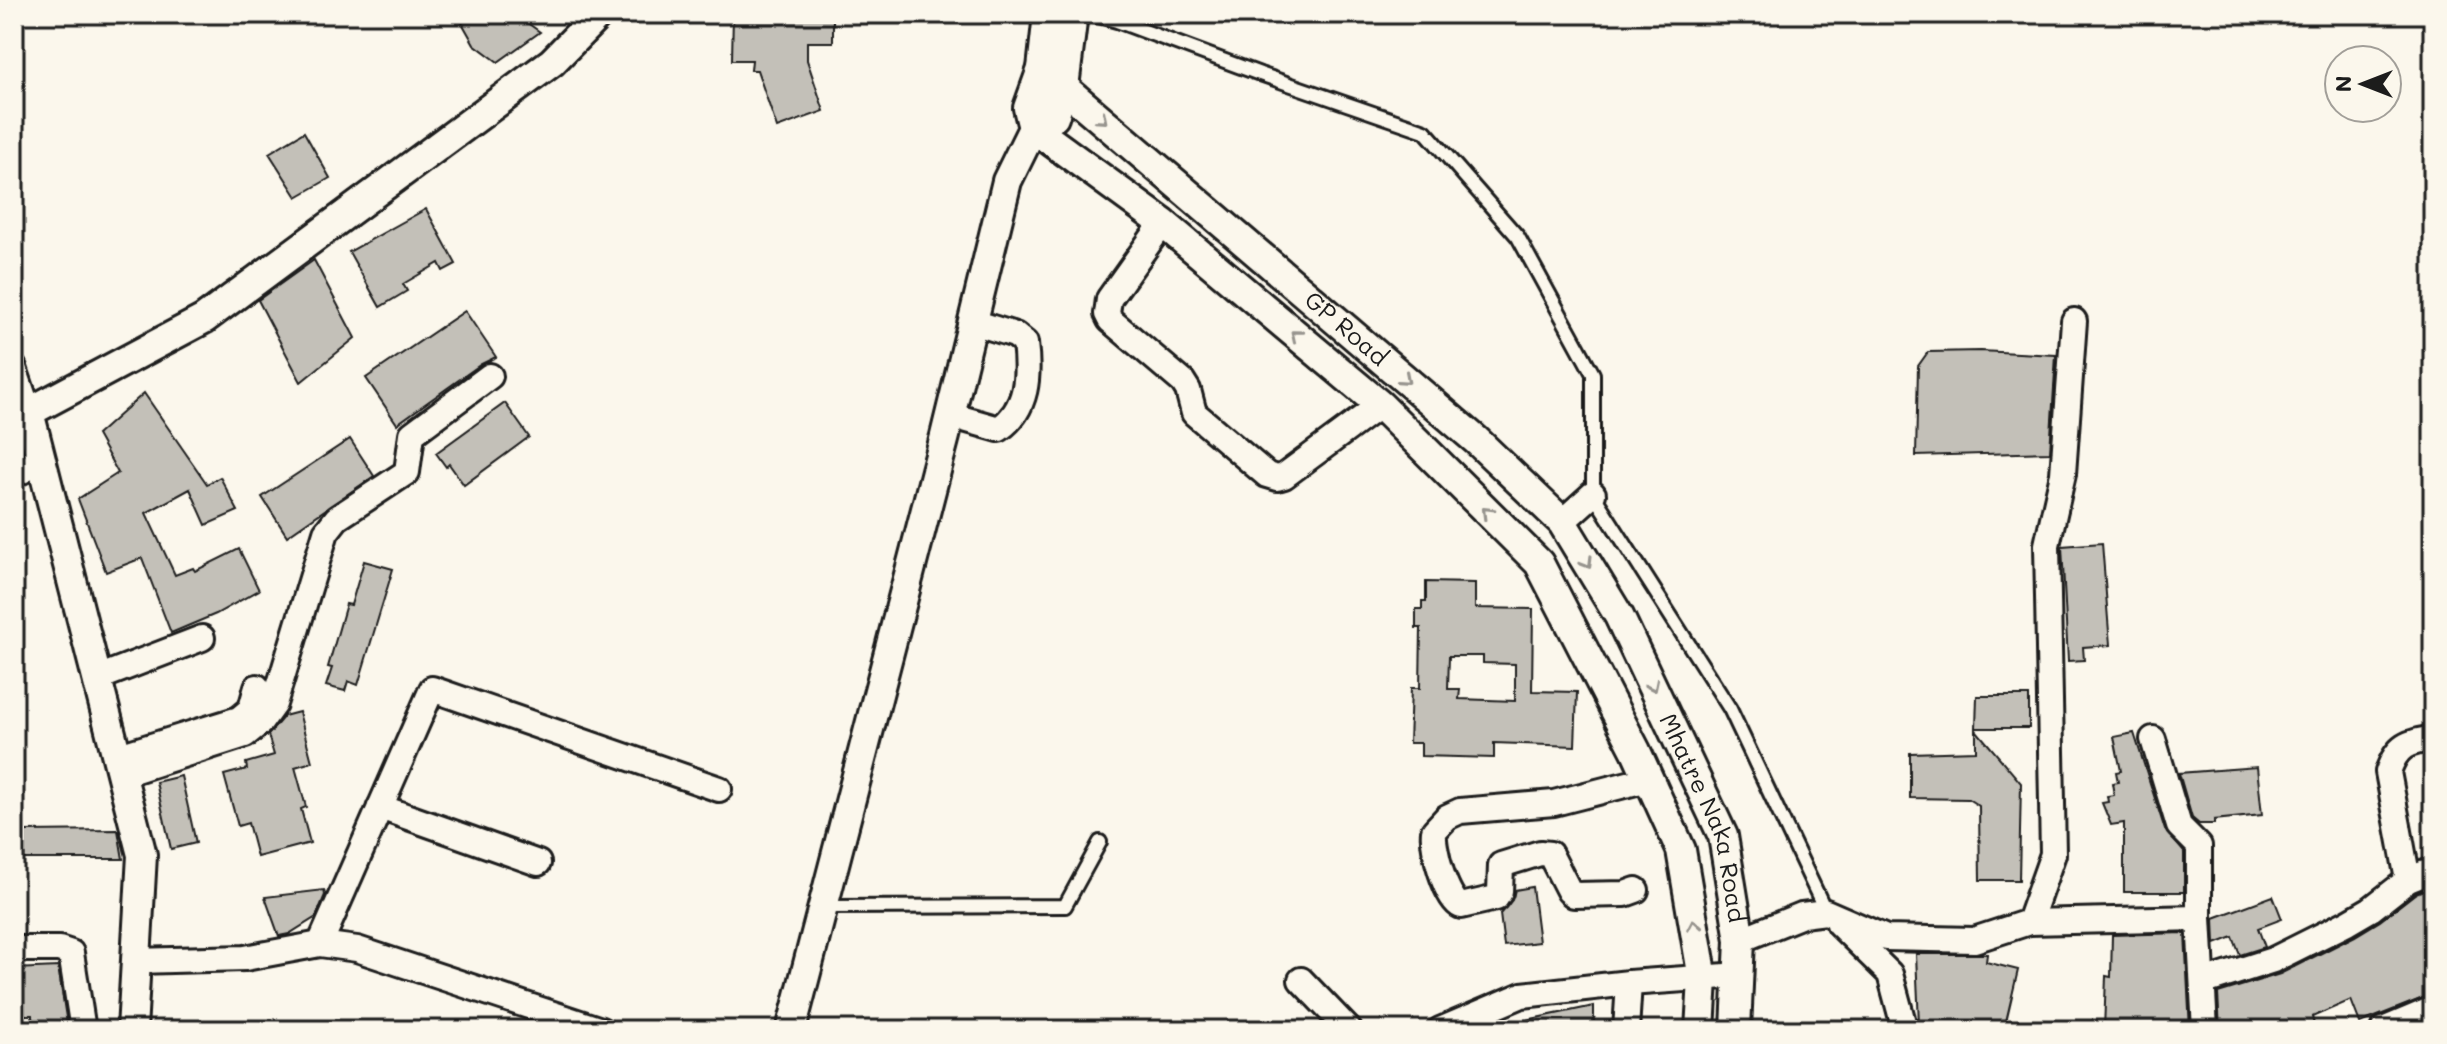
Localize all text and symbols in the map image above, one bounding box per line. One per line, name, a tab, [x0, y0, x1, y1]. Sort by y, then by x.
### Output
north arrow	[2323, 44, 2403, 124]
text: N	[2328, 76, 2357, 92]
one-way arrow	[1092, 109, 1107, 124]
street label: GP Road	[1299, 284, 1395, 372]
one-way arrow	[1291, 330, 1305, 345]
one-way arrow	[1396, 370, 1411, 384]
one-way arrow	[1482, 507, 1496, 521]
one-way arrow	[1577, 554, 1592, 569]
one-way arrow	[1643, 678, 1659, 693]
street label: Mhatre Naka Road	[1653, 708, 1754, 924]
one-way arrow	[1686, 918, 1703, 932]

